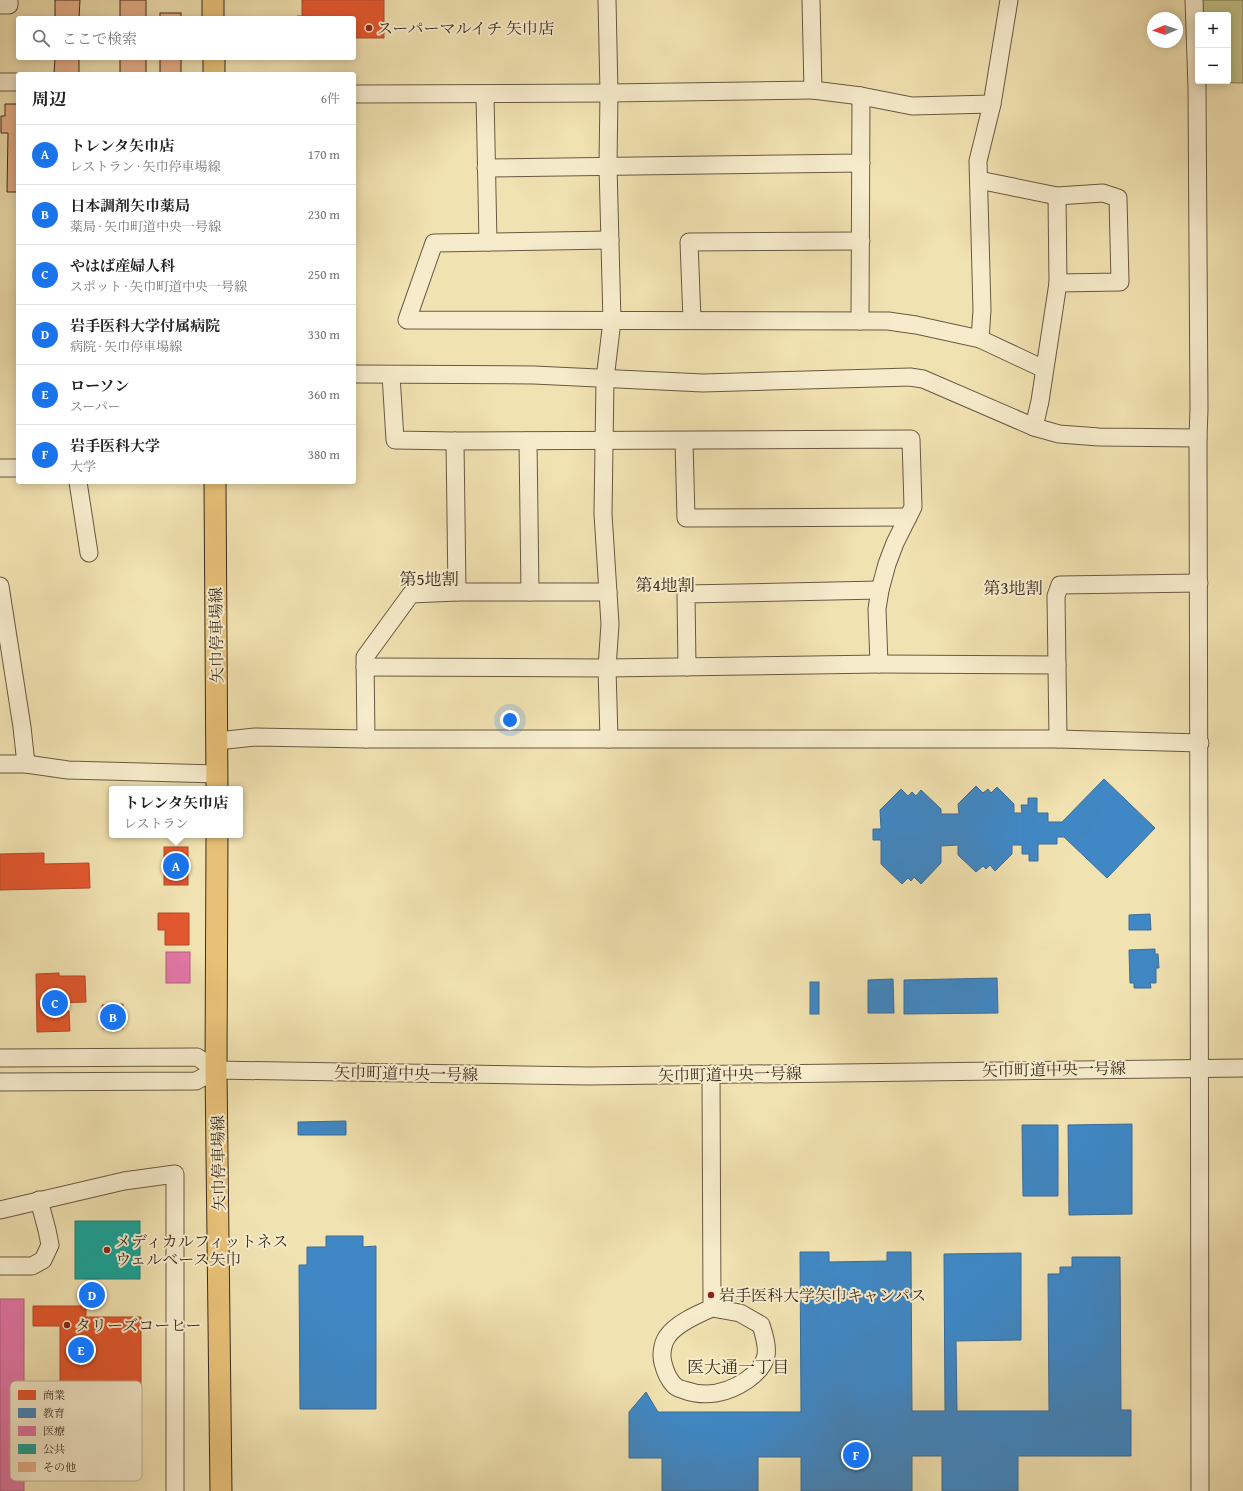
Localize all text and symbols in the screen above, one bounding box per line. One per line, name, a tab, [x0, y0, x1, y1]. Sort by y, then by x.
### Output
north arrow	[1147, 12, 1183, 48]
map controls	[1195, 12, 1231, 84]
button: +	[1195, 12, 1231, 48]
search box	[16, 16, 356, 60]
place label: スーパーマルイチ 矢巾店	[377, 16, 554, 40]
marker: スーパーマルイチ 矢巾店	[364, 23, 374, 33]
icon: search	[30, 27, 52, 49]
text: ここで検索	[62, 28, 137, 49]
button: −	[1195, 48, 1231, 84]
text: 周辺	[32, 86, 66, 111]
text: 6件	[321, 89, 340, 108]
text: トレンタ矢巾店	[70, 135, 174, 156]
text: A	[41, 145, 49, 164]
text: 170 m	[308, 145, 340, 164]
text: レストラン · 矢巾停車場線	[70, 157, 221, 176]
text: 日本調剤矢巾薬局	[70, 195, 190, 216]
text: B	[41, 205, 49, 224]
text: 230 m	[308, 205, 340, 224]
text: 薬局 · 矢巾町道中央一号線	[70, 217, 221, 236]
text: やはば産婦人科	[70, 255, 175, 276]
text: C	[41, 265, 49, 284]
text: 250 m	[308, 265, 340, 284]
text: スポット · 矢巾町道中央一号線	[70, 277, 247, 296]
text: 岩手医科大学付属病院	[70, 315, 220, 336]
text: D	[41, 325, 49, 344]
text: 330 m	[308, 325, 340, 344]
text: 病院 · 矢巾停車場線	[70, 337, 182, 356]
text: ローソン	[70, 375, 129, 396]
text: E	[42, 385, 48, 404]
text: 360 m	[308, 385, 340, 404]
text: スーパー	[70, 397, 121, 416]
text: 岩手医科大学	[70, 435, 160, 456]
text: F	[42, 445, 48, 464]
text: 380 m	[308, 445, 340, 464]
text: 大学	[70, 457, 96, 476]
district label: 第5地割	[399, 566, 459, 591]
district label: 第4地割	[635, 572, 695, 597]
district label: 第3地割	[983, 575, 1043, 600]
street label: 矢巾停車場線	[203, 587, 229, 683]
your location	[500, 710, 520, 730]
popup	[109, 786, 243, 838]
text: トレンタ矢巾店	[124, 792, 228, 813]
text: レストラン	[124, 814, 189, 833]
pin: A	[163, 851, 189, 881]
pin: C	[42, 988, 68, 1018]
pin: B	[100, 1002, 126, 1032]
street label: 矢巾町道中央一号線	[982, 1056, 1126, 1082]
street label: 矢巾町道中央一号線	[334, 1060, 478, 1086]
street label: 矢巾町道中央一号線	[658, 1061, 802, 1087]
street label: 矢巾停車場線	[205, 1115, 231, 1211]
place label: メディカルフィットネス ウェルベース矢巾	[115, 1229, 288, 1271]
marker: メディカルフィットネス ウェルベース矢巾	[102, 1245, 112, 1255]
pin: D	[79, 1280, 105, 1310]
place label: 岩手医科大学矢巾キャンパス	[719, 1283, 926, 1307]
marker: 岩手医科大学矢巾キャンパス	[706, 1290, 716, 1300]
place label: タリーズコーヒー	[75, 1313, 202, 1337]
marker: タリーズコーヒー	[62, 1320, 72, 1330]
pin: E	[68, 1335, 94, 1365]
district label: 医大通一丁目	[687, 1354, 789, 1379]
legend	[10, 1381, 142, 1481]
text: 商業	[43, 1387, 65, 1403]
text: 教育	[43, 1405, 65, 1421]
text: 医療	[43, 1423, 65, 1439]
pin: F	[843, 1440, 869, 1470]
text: 公共	[43, 1441, 65, 1457]
text: その他	[43, 1459, 76, 1475]

